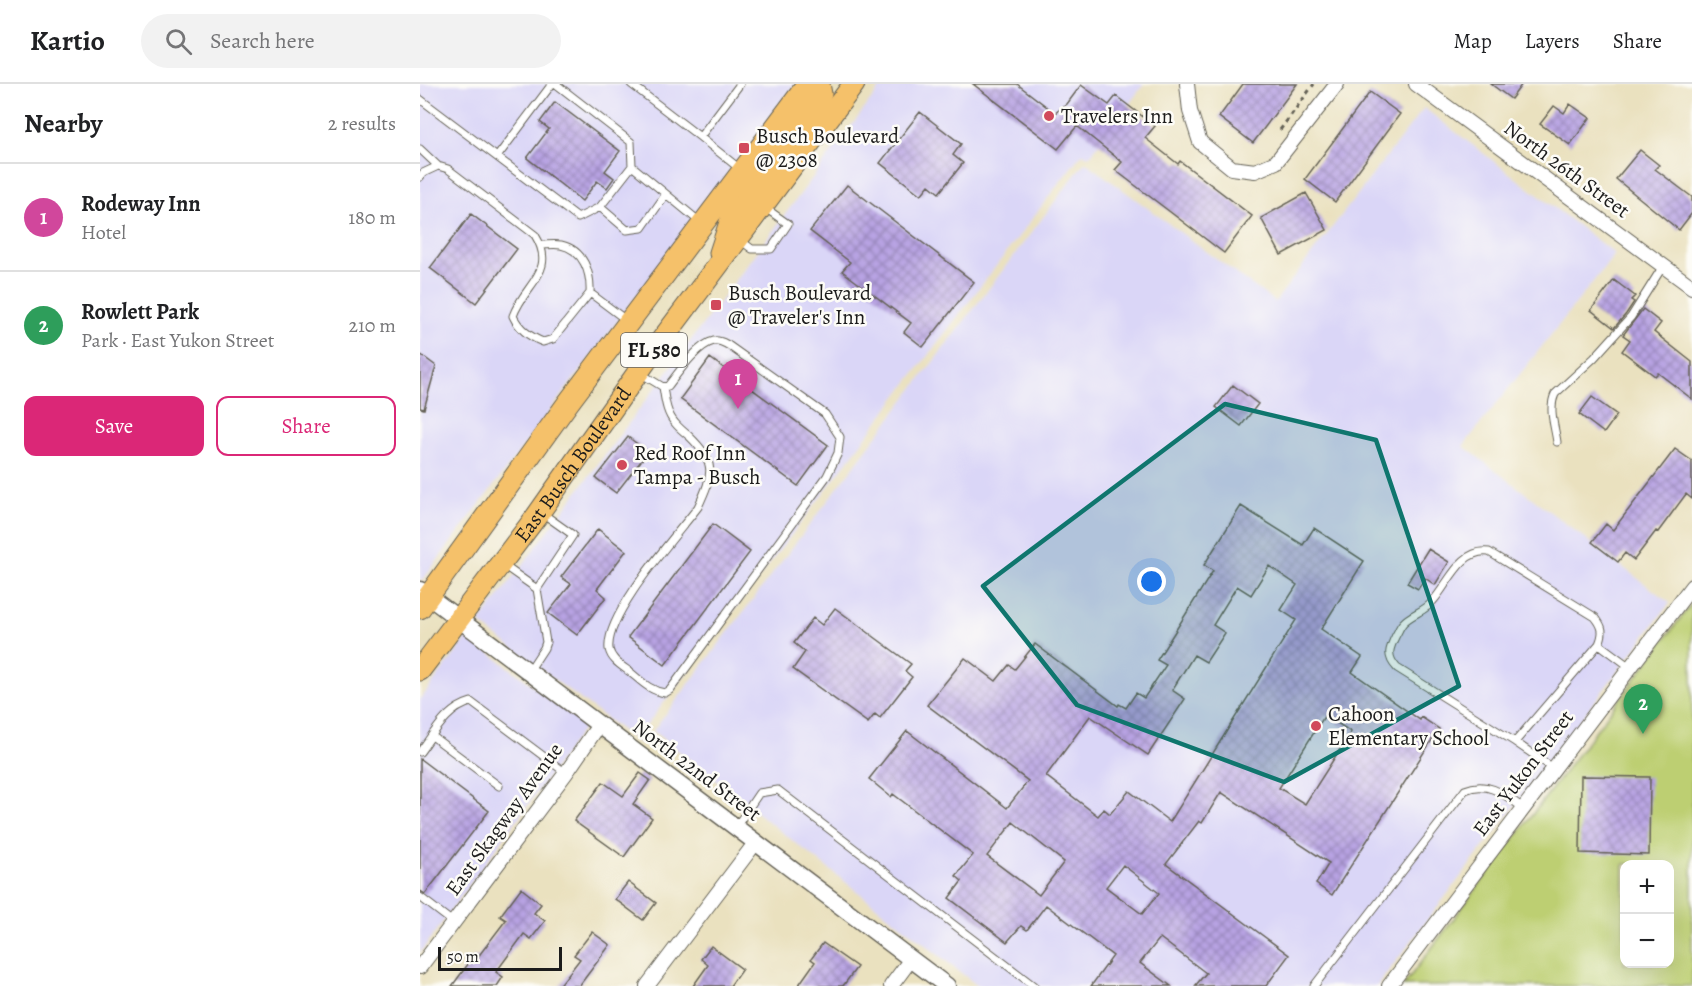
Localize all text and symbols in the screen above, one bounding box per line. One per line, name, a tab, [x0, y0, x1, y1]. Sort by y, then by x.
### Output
search box	[141, 14, 561, 68]
text: Kartio	[30, 22, 105, 60]
icon: search	[162, 25, 195, 58]
text: Search here	[210, 26, 315, 56]
text: Map	[1453, 27, 1492, 55]
text: Layers	[1525, 27, 1580, 55]
text: Share	[1613, 27, 1662, 55]
place label: Travelers Inn	[1061, 102, 1173, 130]
text: Nearby	[24, 106, 103, 141]
marker: Travelers Inn	[1042, 109, 1056, 123]
text: 2 results	[328, 110, 396, 137]
street label: North 26th Street	[1498, 114, 1636, 224]
place label: Busch Boulevard @ 2308	[756, 122, 900, 174]
marker: Busch Boulevard @ 2308	[737, 141, 751, 155]
text: Rodeway Inn	[81, 189, 201, 219]
text: 1	[40, 204, 47, 231]
text: 180 m	[348, 204, 396, 231]
text: Hotel	[81, 219, 126, 246]
place label: Busch Boulevard @ Traveler's Inn	[728, 279, 872, 331]
text: Rowlett Park	[81, 297, 199, 327]
marker: Busch Boulevard @ Traveler's Inn	[709, 298, 723, 312]
text: 2	[39, 312, 48, 339]
text: 210 m	[348, 312, 396, 339]
text: Park · East Yukon Street	[81, 327, 274, 354]
road number: FL 580	[621, 333, 687, 367]
pin: 1	[718, 360, 758, 409]
street label: East Busch Boulevard	[508, 381, 638, 548]
button: Save	[24, 396, 204, 456]
button: Share	[216, 396, 396, 456]
place label: Red Roof Inn Tampa - Busch	[634, 439, 760, 491]
marker: Red Roof Inn Tampa - Busch	[615, 458, 629, 472]
your location	[1137, 567, 1166, 596]
pin: 2	[1624, 684, 1662, 734]
place label: Cahoon Elementary School	[1328, 700, 1489, 752]
street label: East Yukon Street	[1466, 704, 1580, 842]
street label: North 22nd Street	[627, 712, 767, 828]
marker: Cahoon Elementary School	[1309, 719, 1323, 733]
street label: East Skagway Avenue	[439, 737, 569, 901]
map controls	[1620, 860, 1674, 968]
button: +	[1620, 860, 1674, 914]
button: −	[1620, 914, 1674, 968]
scale bar	[438, 944, 562, 972]
text: 50 m	[447, 946, 479, 968]

